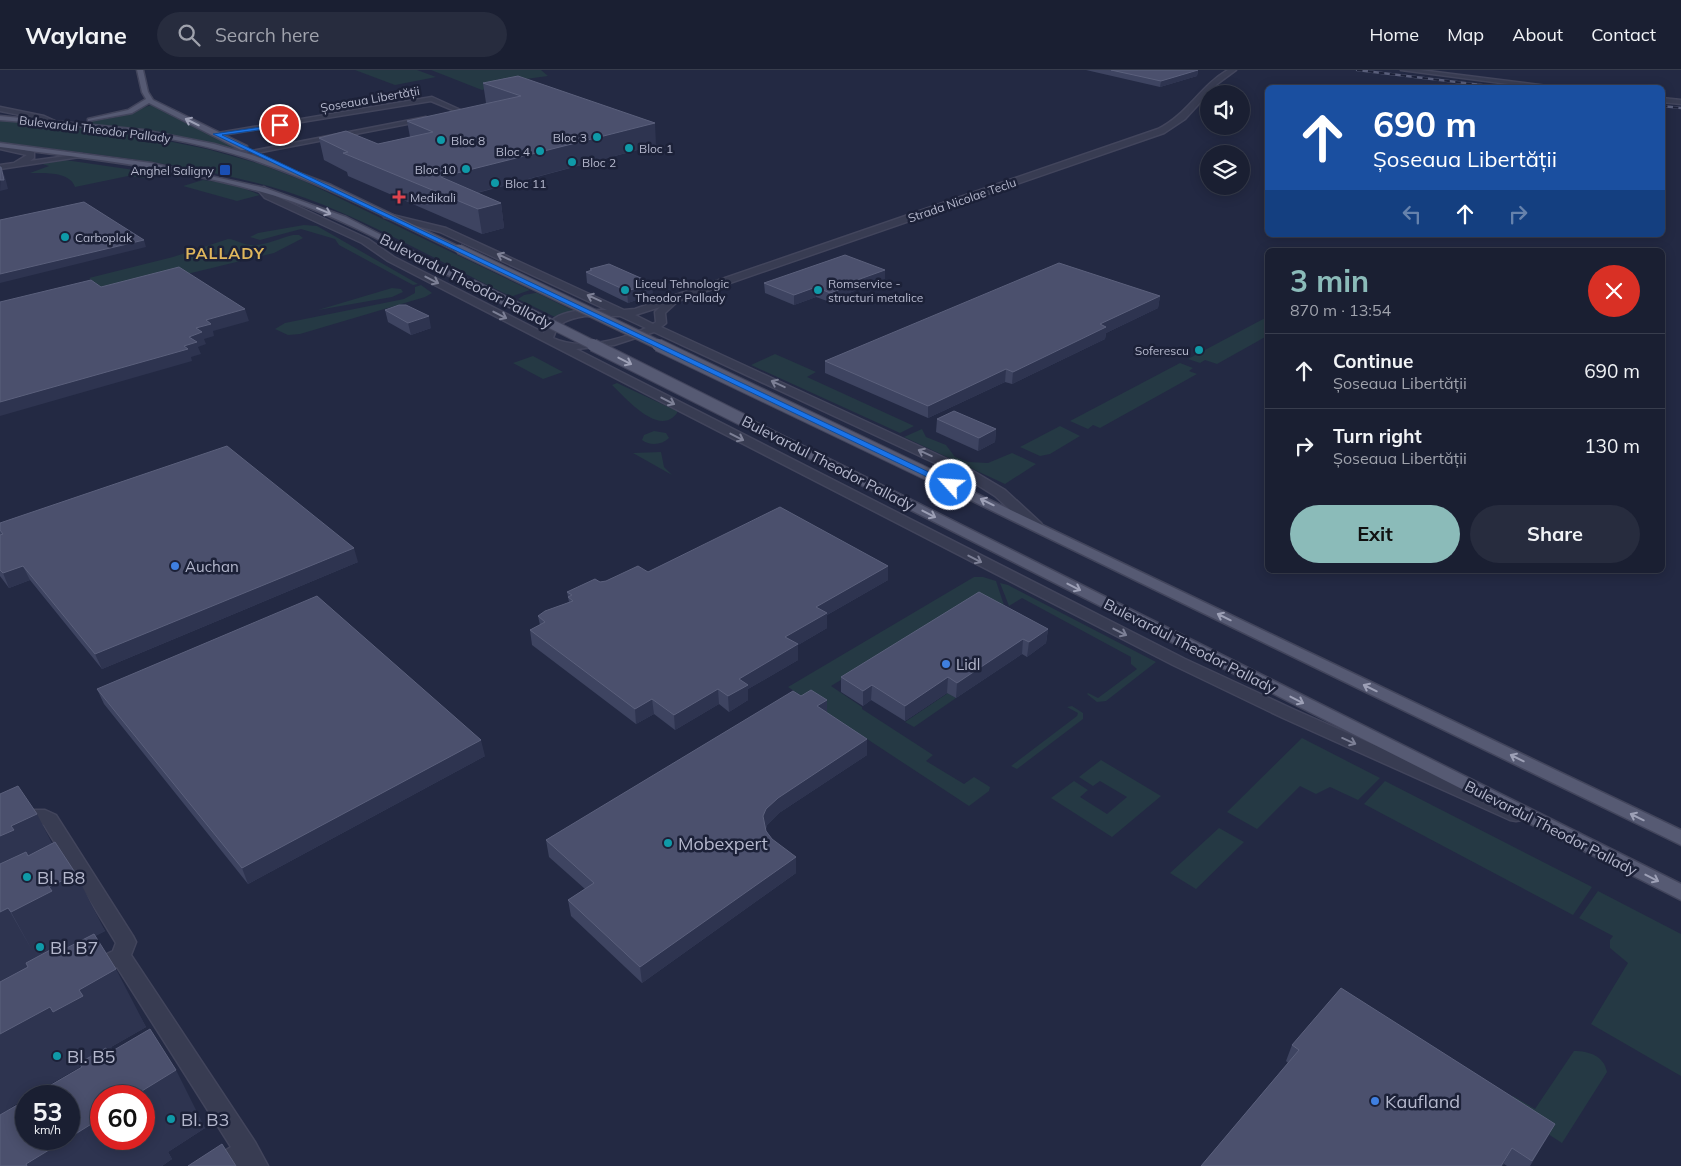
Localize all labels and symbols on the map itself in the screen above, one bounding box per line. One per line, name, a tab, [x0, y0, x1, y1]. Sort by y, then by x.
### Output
street label: Șoseaua Libertății	[319, 83, 421, 116]
pin	[259, 104, 301, 146]
street label: Bulevardul Theodor Pallady	[18, 112, 172, 146]
one-way arrow	[185, 117, 200, 127]
place label: Bloc 3	[553, 130, 587, 145]
marker: Bloc 3	[591, 131, 603, 143]
place label: Bloc 8	[451, 133, 485, 148]
marker: Bloc 8	[435, 134, 447, 146]
place label: Bloc 1	[639, 141, 673, 156]
marker: Bloc 1	[623, 142, 635, 154]
place label: Bloc 4	[496, 144, 530, 159]
marker: Bloc 4	[534, 145, 546, 157]
place label: Bloc 2	[582, 155, 616, 170]
marker: Bloc 2	[566, 156, 578, 168]
place label: Bloc 10	[415, 162, 456, 177]
place label: Anghel Saligny	[130, 163, 215, 178]
marker: Anghel Saligny	[218, 163, 232, 177]
marker: Bloc 10	[460, 163, 472, 175]
street label: Strada Nicolae Teclu	[906, 174, 1018, 226]
place label: Bloc 11	[505, 176, 546, 191]
marker: Bloc 11	[489, 177, 501, 189]
marker: Medikali	[392, 190, 406, 204]
place label: Medikali	[410, 190, 456, 205]
one-way arrow	[316, 207, 331, 217]
street label: Bulevardul Theodor Pallady	[377, 229, 555, 333]
place label: Carboplak	[75, 230, 133, 245]
marker: Carboplak	[59, 231, 71, 243]
district label: PALLADY	[185, 243, 265, 263]
one-way arrow	[497, 252, 512, 262]
one-way arrow	[425, 275, 440, 285]
place label: Liceul Tehnologic Theodor Pallady	[635, 276, 729, 305]
place label: Romservice - structuri metalice	[828, 276, 923, 305]
marker: Liceul Tehnologic Theodor Pallady	[619, 284, 631, 296]
marker: Romservice - structuri metalice	[812, 284, 824, 296]
one-way arrow	[587, 293, 602, 303]
one-way arrow	[492, 311, 507, 320]
place label: Soferescu	[1135, 343, 1189, 358]
marker: Soferescu	[1193, 344, 1205, 356]
one-way arrow	[618, 356, 633, 366]
one-way arrow	[771, 379, 786, 388]
one-way arrow	[660, 397, 675, 406]
street label: Bulevardul Theodor Pallady	[739, 411, 917, 515]
one-way arrow	[729, 433, 744, 442]
one-way arrow	[918, 448, 933, 457]
position arrow	[924, 458, 976, 510]
one-way arrow	[980, 497, 995, 506]
one-way arrow	[921, 510, 936, 519]
one-way arrow	[967, 555, 982, 564]
place label: Auchan	[185, 557, 239, 576]
marker: Auchan	[169, 560, 181, 572]
one-way arrow	[1066, 583, 1081, 592]
street label: Bulevardul Theodor Pallady	[1101, 594, 1279, 698]
one-way arrow	[1217, 612, 1232, 621]
one-way arrow	[1112, 628, 1127, 637]
place label: Lidl	[956, 655, 980, 674]
marker: Lidl	[940, 658, 952, 670]
one-way arrow	[1363, 682, 1378, 692]
one-way arrow	[1289, 696, 1304, 705]
one-way arrow	[1341, 737, 1356, 747]
one-way arrow	[1510, 753, 1525, 762]
street label: Bulevardul Theodor Pallady	[1462, 776, 1640, 880]
one-way arrow	[1630, 812, 1645, 821]
place label: Mobexpert	[678, 832, 768, 855]
marker: Mobexpert	[662, 837, 674, 849]
place label: Bl. B8	[37, 866, 85, 889]
marker: Bl. B8	[21, 871, 33, 883]
one-way arrow	[1644, 873, 1659, 883]
place label: Bl. B7	[50, 936, 98, 959]
marker: Bl. B7	[34, 941, 46, 953]
place label: Bl. B5	[67, 1045, 116, 1068]
marker: Bl. B5	[51, 1050, 63, 1062]
speed limit sign: 60	[90, 1085, 155, 1150]
place label: Kaufland	[1385, 1090, 1460, 1113]
marker: Kaufland	[1369, 1095, 1381, 1107]
place label: Bl. B3	[181, 1108, 229, 1131]
marker: Bl. B3	[165, 1113, 177, 1125]

